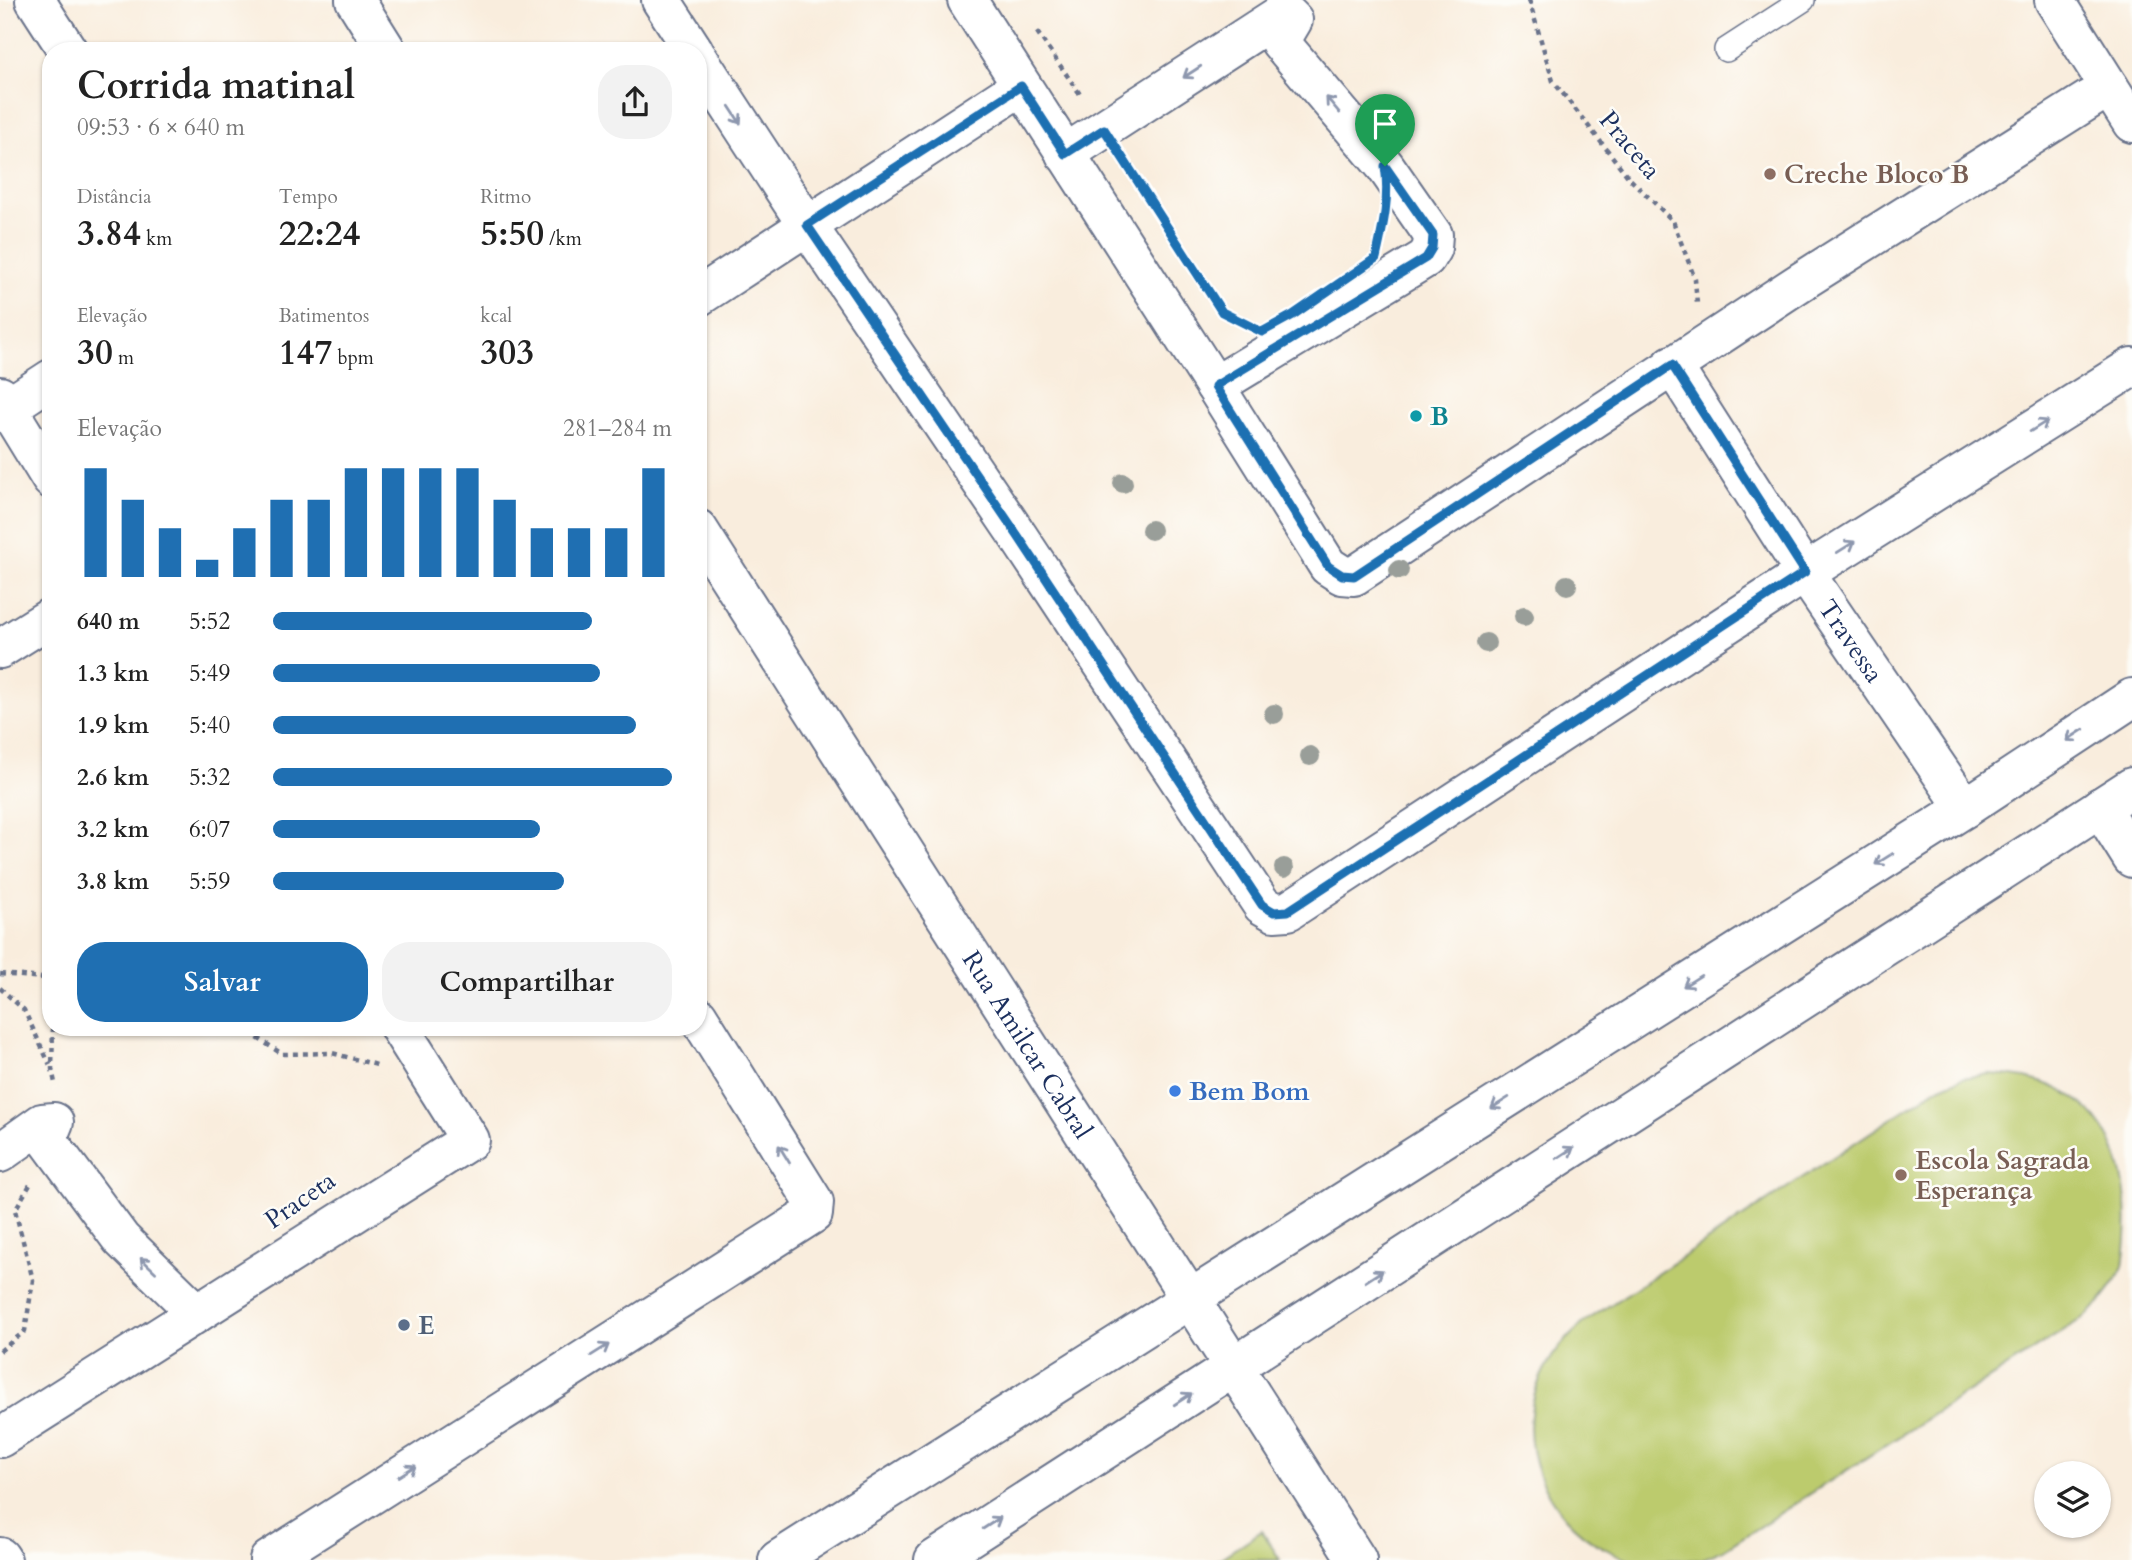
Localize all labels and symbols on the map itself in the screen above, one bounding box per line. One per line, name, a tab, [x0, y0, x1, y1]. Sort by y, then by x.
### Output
one-way arrow	[1183, 65, 1202, 79]
pin	[1355, 94, 1415, 166]
one-way arrow	[1325, 96, 1341, 114]
street label: Praceta	[1591, 103, 1669, 187]
one-way arrow	[728, 105, 743, 124]
place label: Creche Bloco B	[1784, 157, 1969, 192]
marker: Creche Bloco B	[1762, 166, 1778, 182]
place label: B	[1430, 399, 1449, 434]
marker: B	[1408, 408, 1424, 424]
one-way arrow	[2028, 418, 2048, 432]
one-way arrow	[1836, 539, 1856, 553]
street label: Travessa	[1810, 592, 1892, 689]
one-way arrow	[2066, 728, 2085, 743]
one-way arrow	[1874, 852, 1894, 866]
street label: Rua Amilcar Cabral	[954, 944, 1101, 1146]
one-way arrow	[1682, 974, 1702, 988]
place label: Bem Bom	[1189, 1074, 1310, 1109]
marker: Bem Bom	[1167, 1083, 1183, 1099]
one-way arrow	[1490, 1096, 1510, 1110]
place label: Escola Sagrada Esperança	[1915, 1143, 2090, 1208]
one-way arrow	[777, 1145, 791, 1165]
one-way arrow	[1555, 1145, 1574, 1160]
street label: Praceta	[258, 1163, 342, 1237]
marker: Escola Sagrada Esperança	[1893, 1167, 1909, 1183]
one-way arrow	[140, 1257, 157, 1274]
one-way arrow	[1364, 1268, 1383, 1283]
place label: E	[418, 1308, 435, 1343]
marker: E	[396, 1317, 412, 1333]
one-way arrow	[589, 1343, 609, 1357]
one-way arrow	[1172, 1392, 1192, 1406]
one-way arrow	[397, 1464, 417, 1478]
one-way arrow	[981, 1516, 1001, 1530]

